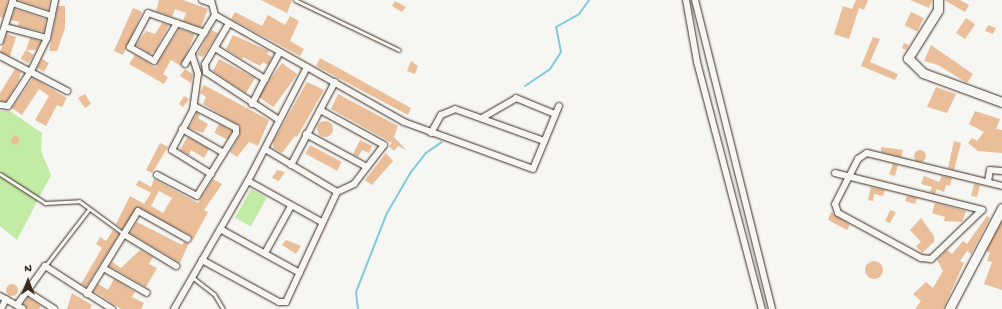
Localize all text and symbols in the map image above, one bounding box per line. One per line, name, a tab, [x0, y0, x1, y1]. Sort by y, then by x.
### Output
north arrow	[8, 261, 48, 301]
text: N	[24, 263, 32, 275]

